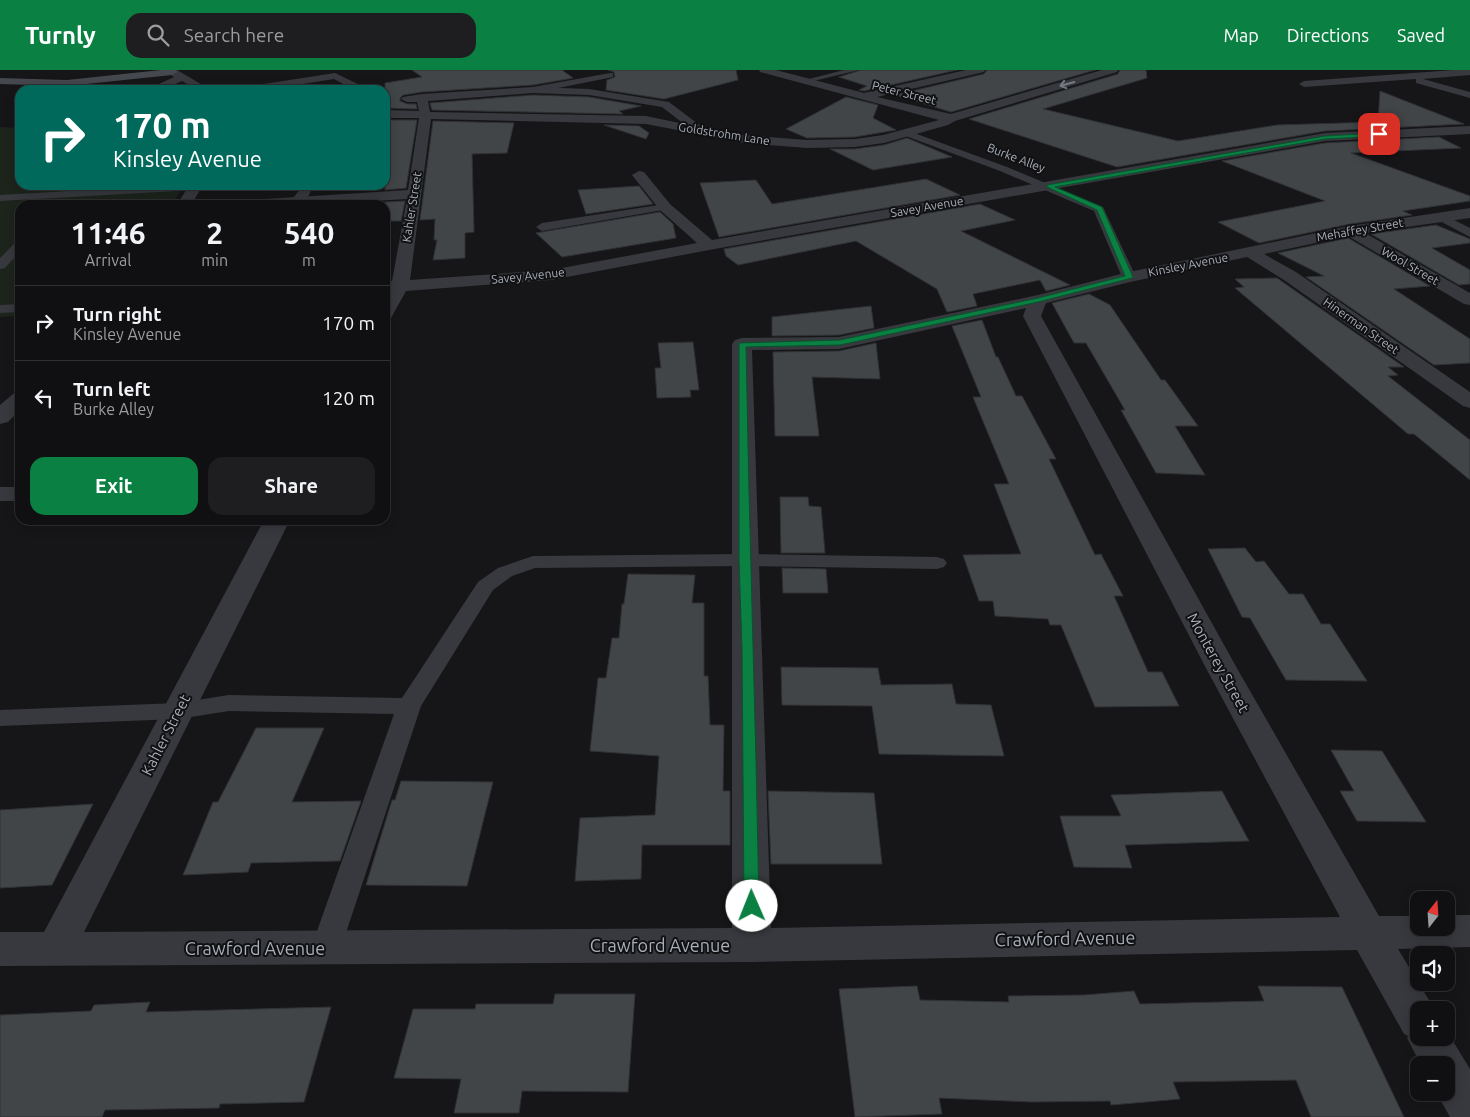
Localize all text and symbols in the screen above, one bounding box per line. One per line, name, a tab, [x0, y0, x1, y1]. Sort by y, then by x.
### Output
search box	[126, 13, 476, 58]
icon: search	[144, 21, 172, 49]
text: Turnly	[25, 22, 96, 49]
text: Search here	[184, 24, 284, 46]
text: Map	[1223, 25, 1259, 45]
text: Directions	[1287, 25, 1369, 45]
text: Saved	[1397, 25, 1445, 45]
street label: Peter Street	[871, 78, 938, 107]
one-way arrow	[1059, 79, 1075, 89]
icon: right	[30, 105, 95, 170]
text: 170 m	[113, 105, 211, 145]
pin	[1358, 113, 1400, 155]
street label: Goldstrohm Lane	[677, 120, 771, 147]
icon: arrive	[1365, 120, 1393, 148]
street label: Burke Alley	[985, 141, 1047, 175]
text: Kinsley Avenue	[113, 146, 262, 171]
street label: Kahler Street	[400, 171, 424, 243]
street label: Savey Avenue	[889, 194, 964, 219]
street label: Mehaffey Street	[1316, 215, 1405, 244]
text: 11:46	[71, 216, 146, 250]
text: 2	[206, 216, 223, 250]
text: 540	[284, 216, 334, 250]
street label: Wool Street	[1379, 244, 1442, 287]
street label: Kinsley Avenue	[1147, 250, 1229, 279]
text: Arrival	[85, 251, 131, 269]
text: min	[201, 251, 228, 269]
text: m	[302, 251, 316, 269]
street label: Savey Avenue	[491, 265, 565, 286]
street label: Hinerman Street	[1321, 295, 1402, 357]
text: Turn right	[73, 303, 161, 325]
icon: right	[30, 309, 58, 337]
text: 170 m	[322, 312, 375, 334]
text: Kinsley Avenue	[73, 325, 181, 343]
text: Turn left	[73, 378, 151, 400]
icon: left	[30, 384, 58, 412]
text: 120 m	[322, 387, 375, 409]
text: Burke Alley	[73, 400, 154, 418]
button: Exit	[30, 457, 198, 515]
button: Share	[208, 457, 375, 515]
street label: Monterey Street	[1184, 610, 1253, 716]
street label: Kahler Street	[138, 691, 193, 778]
position arrow	[725, 879, 777, 931]
north arrow	[1410, 891, 1455, 936]
map controls	[1410, 891, 1455, 1101]
street label: Crawford Avenue	[995, 927, 1135, 949]
street label: Crawford Avenue	[590, 935, 730, 955]
street label: Crawford Avenue	[185, 938, 325, 958]
button: sound	[1410, 946, 1455, 991]
button: +	[1410, 1001, 1455, 1046]
button: −	[1410, 1056, 1455, 1101]

